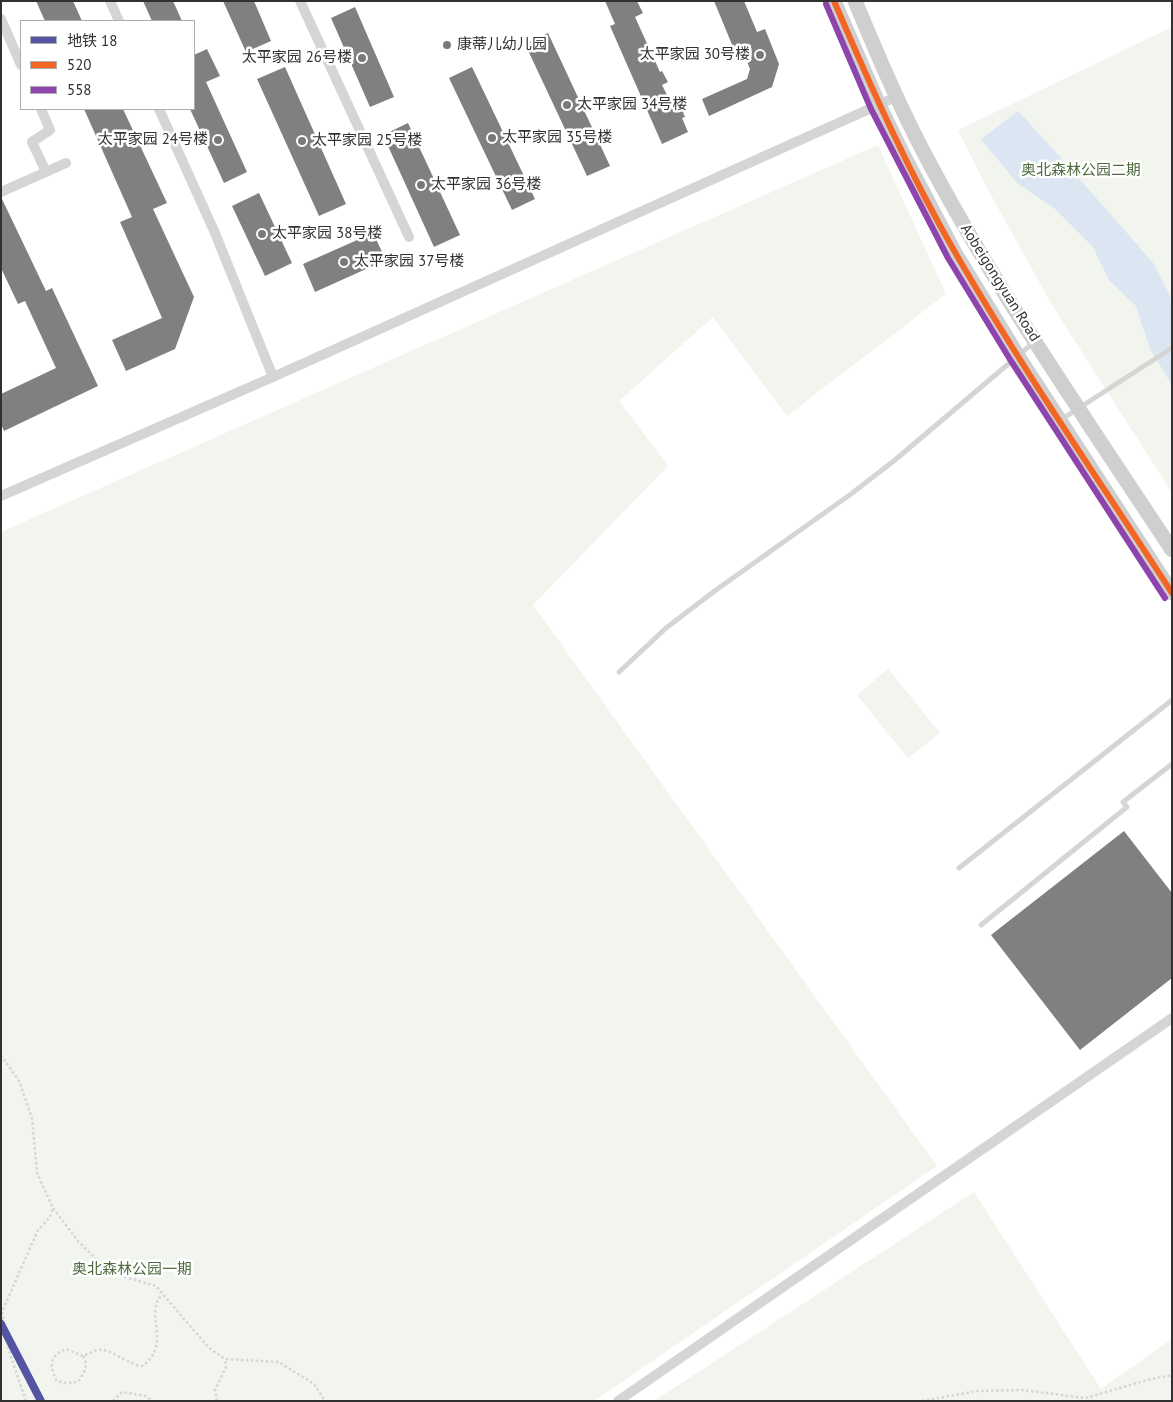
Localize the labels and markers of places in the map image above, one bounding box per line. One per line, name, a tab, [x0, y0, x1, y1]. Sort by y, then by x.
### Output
place label: 康蒂儿幼儿园	[457, 36, 547, 54]
marker: 康蒂儿幼儿园	[441, 39, 453, 51]
place label: 太平家园 30号楼	[640, 46, 750, 64]
place label: 太平家园 26号楼	[242, 49, 352, 67]
marker: 太平家园 30号楼	[754, 49, 766, 61]
marker: 太平家园 26号楼	[356, 52, 368, 64]
place label: 太平家园 34号楼	[577, 96, 687, 114]
marker: 太平家园 34号楼	[561, 99, 573, 111]
place label: 太平家园 35号楼	[502, 129, 612, 147]
place label: 太平家园 24号楼	[98, 131, 208, 149]
place label: 太平家园 25号楼	[312, 132, 422, 150]
marker: 太平家园 35号楼	[486, 132, 498, 144]
marker: 太平家园 24号楼	[212, 134, 224, 146]
marker: 太平家园 25号楼	[296, 135, 308, 147]
place label: 太平家园 36号楼	[431, 176, 541, 194]
marker: 太平家园 36号楼	[415, 179, 427, 191]
place label: 太平家园 38号楼	[272, 225, 382, 243]
marker: 太平家园 38号楼	[256, 228, 268, 240]
place label: 太平家园 37号楼	[354, 253, 464, 271]
marker: 太平家园 37号楼	[338, 256, 350, 268]

